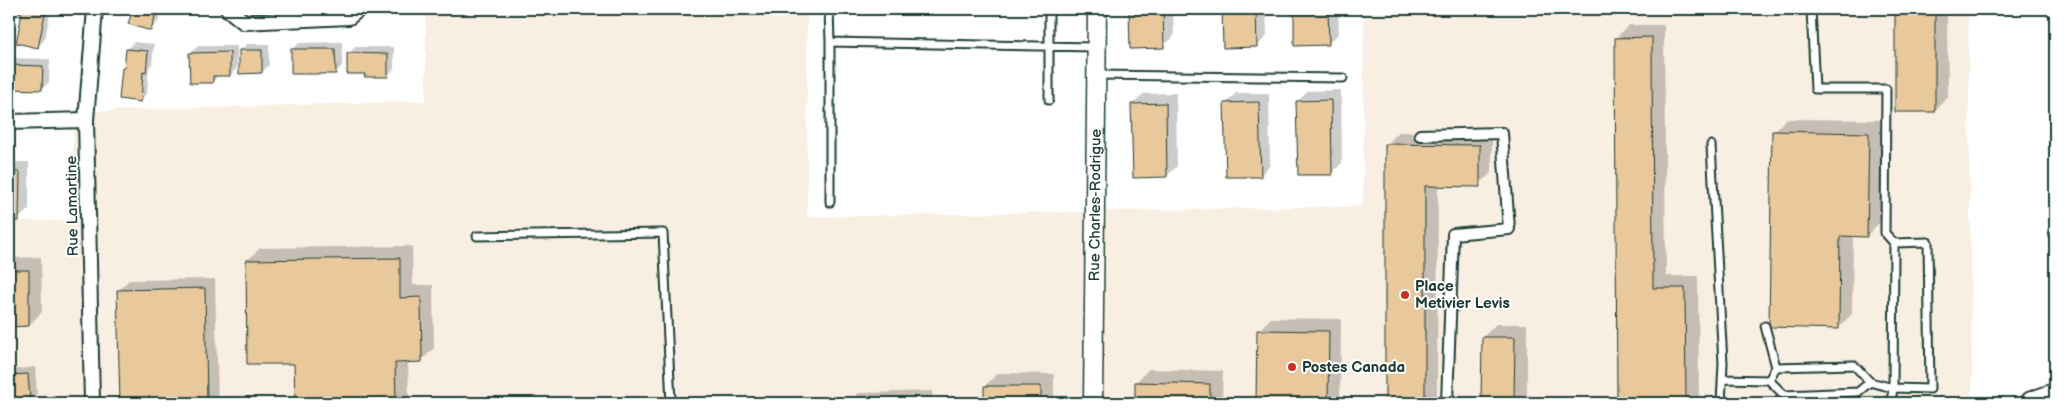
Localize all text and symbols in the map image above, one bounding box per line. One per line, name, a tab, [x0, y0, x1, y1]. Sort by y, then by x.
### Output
street label: Rue Charles-Rodrigue	[1085, 129, 1106, 281]
street label: Rue Lamartine	[62, 155, 83, 256]
place label: Place Metivier Levis	[1415, 277, 1510, 313]
marker: Place Metivier Levis	[1399, 289, 1411, 301]
place label: Postes Canada	[1302, 358, 1405, 377]
marker: Postes Canada	[1286, 361, 1298, 373]

